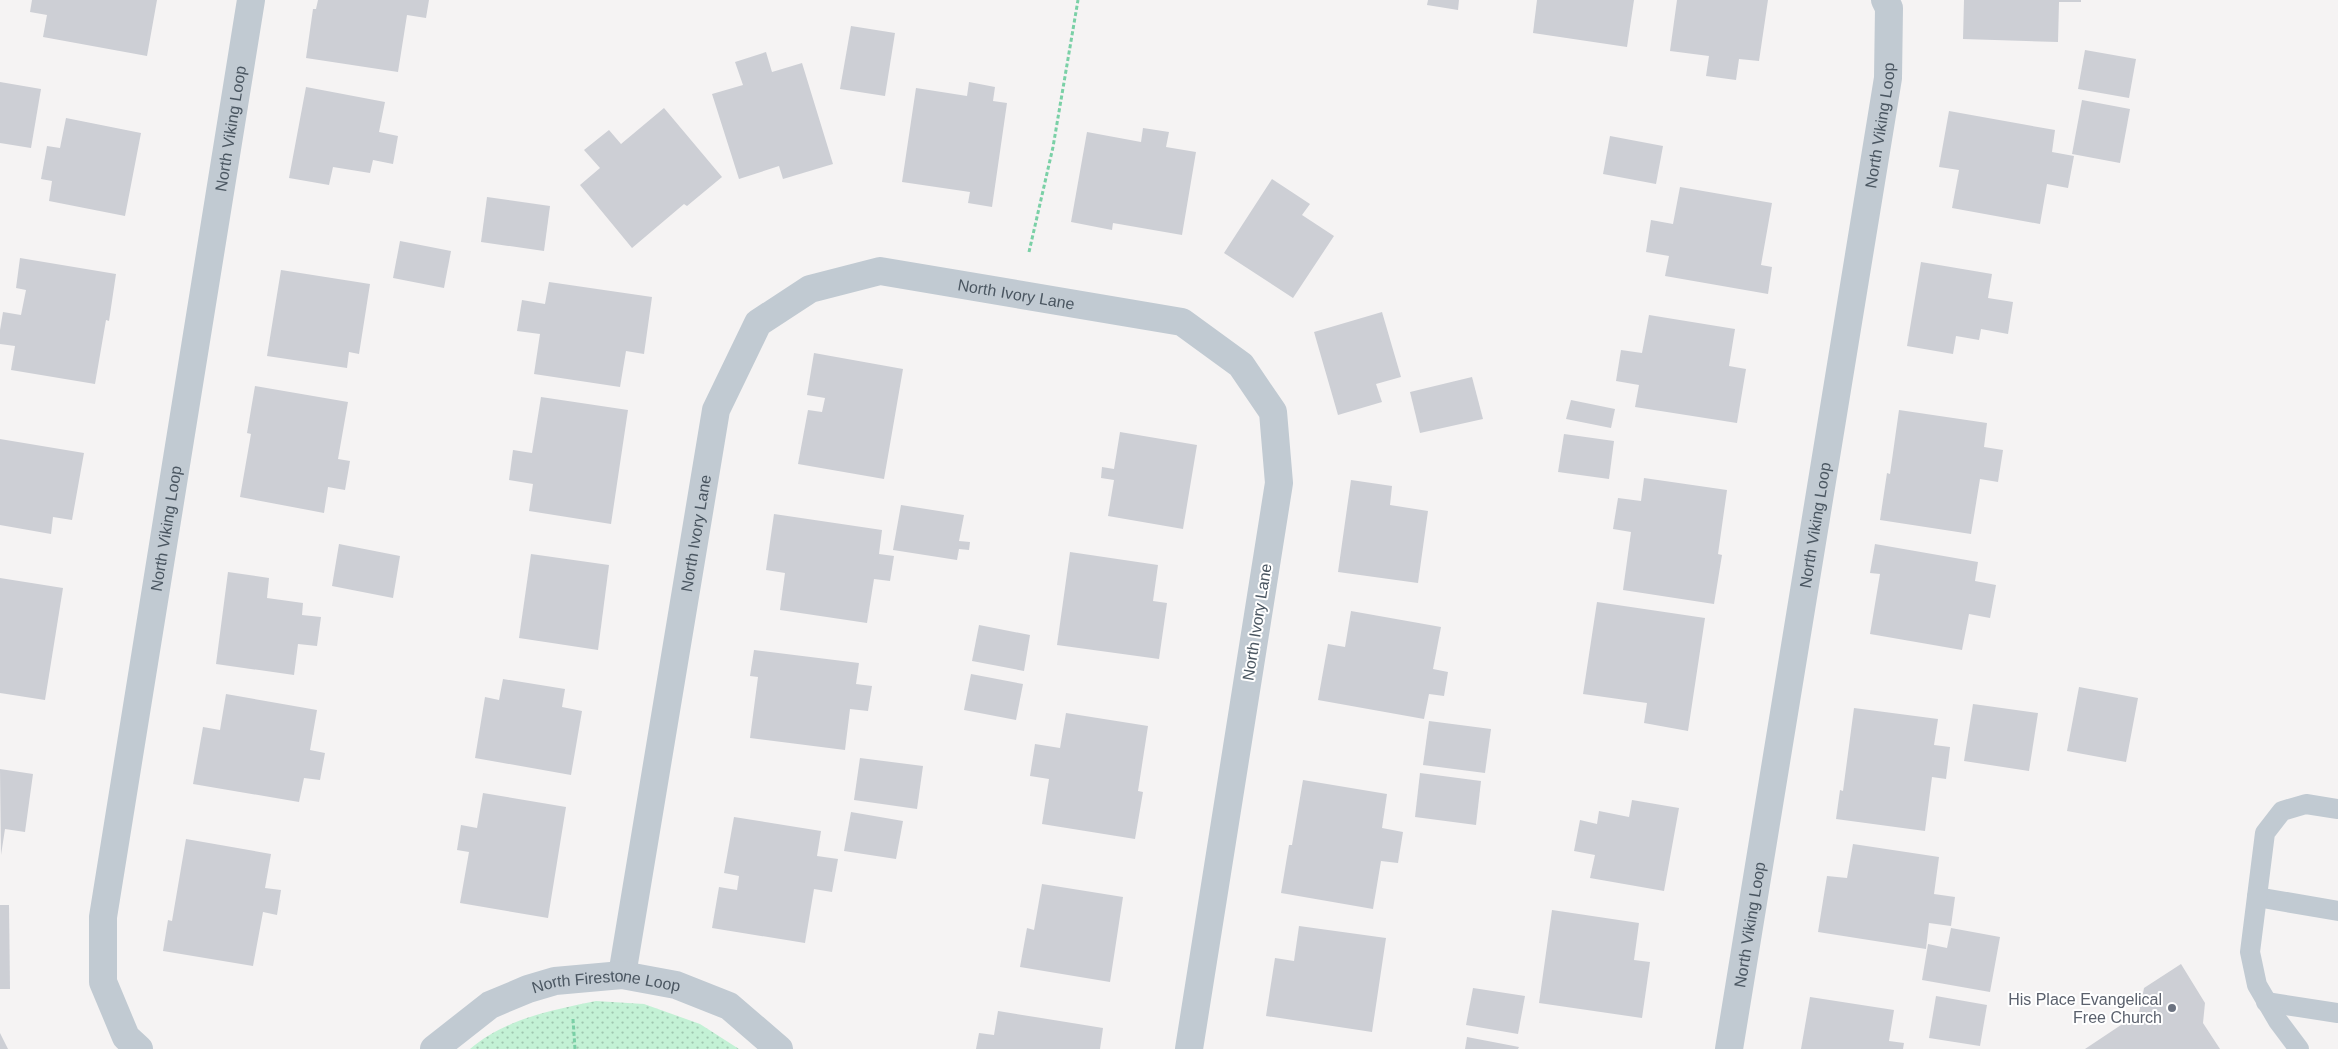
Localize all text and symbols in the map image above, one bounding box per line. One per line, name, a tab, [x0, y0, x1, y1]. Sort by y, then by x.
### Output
street label: North Viking Loop	[1862, 62, 1897, 189]
street label: North Viking Loop	[212, 64, 249, 193]
street label: North Ivory Lane	[957, 276, 1076, 312]
street label: North Viking Loop	[1796, 461, 1833, 589]
street label: North Viking Loop	[147, 464, 184, 592]
street label: North Ivory Lane	[677, 473, 714, 593]
street label: North Ivory Lane	[1239, 562, 1275, 682]
street label: North Viking Loop	[1731, 861, 1768, 989]
street label: North Firestone Loop	[530, 966, 682, 996]
place label: His Place Evangelical Free Church	[2008, 991, 2162, 1026]
marker: His Place Evangelical Free Church	[2166, 1002, 2178, 1014]

